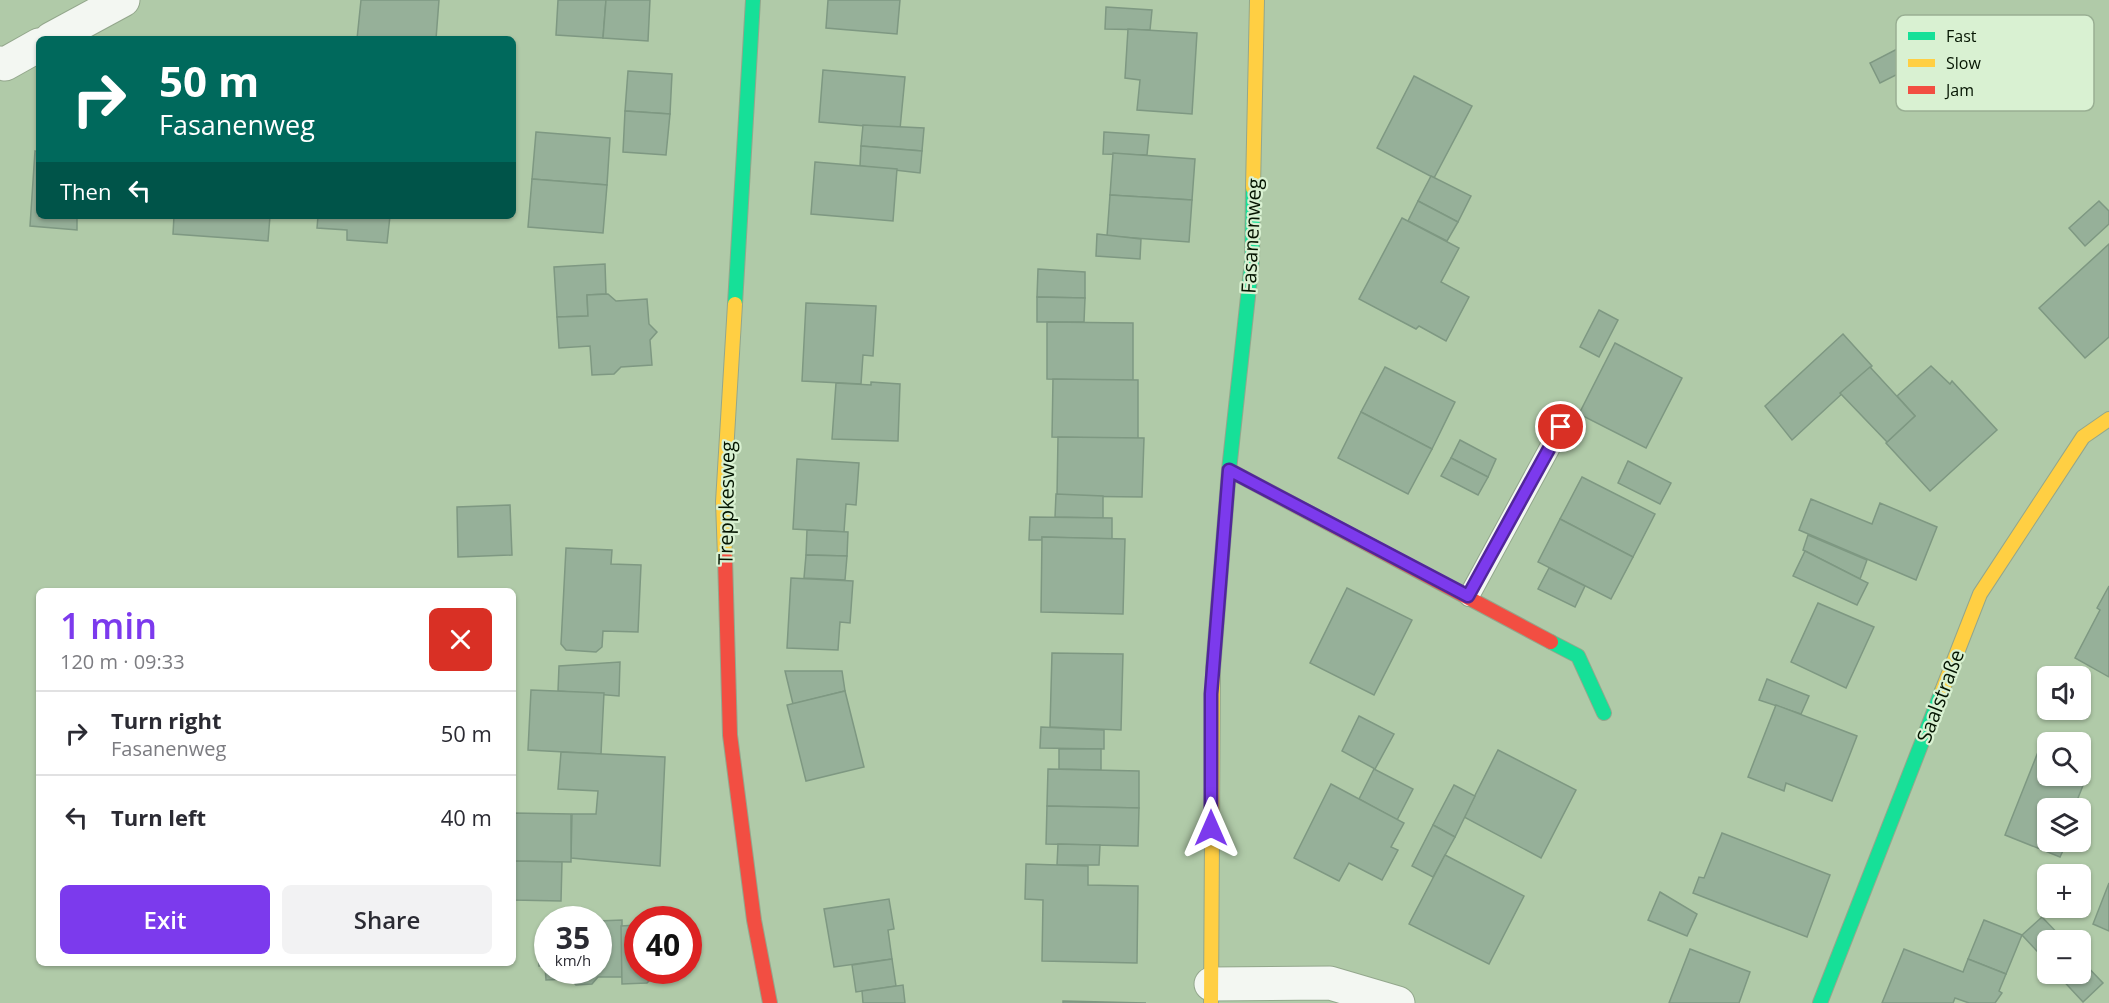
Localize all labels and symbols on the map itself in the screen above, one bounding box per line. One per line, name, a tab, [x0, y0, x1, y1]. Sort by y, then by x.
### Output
legend	[1896, 15, 2094, 111]
text: Fast	[1946, 25, 1977, 47]
text: Slow	[1946, 52, 1981, 74]
text: Jam	[1944, 79, 1974, 101]
street label: Fasanenweg	[1234, 178, 1268, 294]
pin	[1535, 401, 1586, 452]
street label: Treppkesweg	[711, 441, 741, 565]
street label: Saalstraße	[1910, 645, 1970, 747]
position arrow	[1179, 796, 1243, 860]
speed limit sign: 40	[624, 906, 702, 984]

